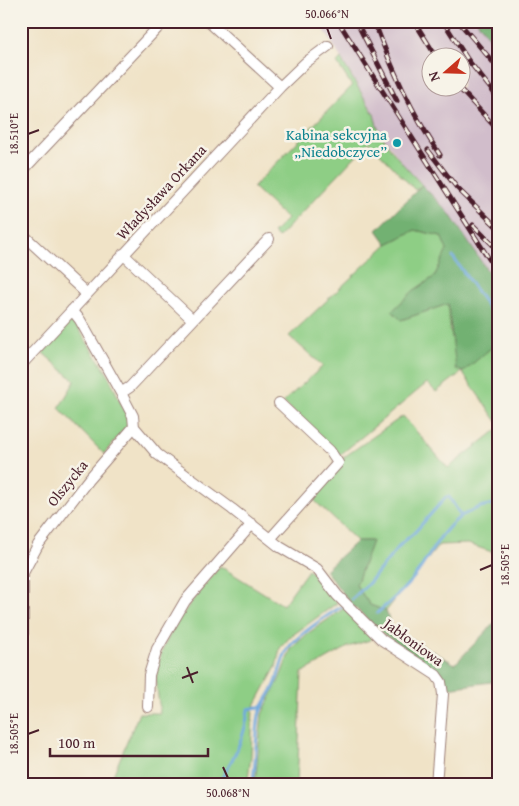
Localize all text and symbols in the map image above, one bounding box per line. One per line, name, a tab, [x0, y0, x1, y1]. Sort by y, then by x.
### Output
text: 50.066°N	[305, 5, 349, 22]
north arrow	[422, 48, 472, 98]
text: N	[423, 68, 445, 84]
text: 18.510°E	[5, 113, 22, 155]
place label: Kabina sekcyjna „Niedobczyce”	[286, 124, 387, 162]
marker: Kabina sekcyjna „Niedobczyce”	[391, 137, 403, 149]
street label: Władysława Orkana	[111, 140, 211, 244]
street label: Olszycka	[42, 455, 92, 511]
text: 18.505°E	[496, 544, 513, 586]
street label: Jabłoniowa	[378, 612, 448, 671]
text: 18.505°E	[5, 713, 22, 755]
scale bar	[50, 726, 208, 758]
text: 100 m	[58, 732, 96, 753]
text: 50.068°N	[206, 784, 250, 801]

